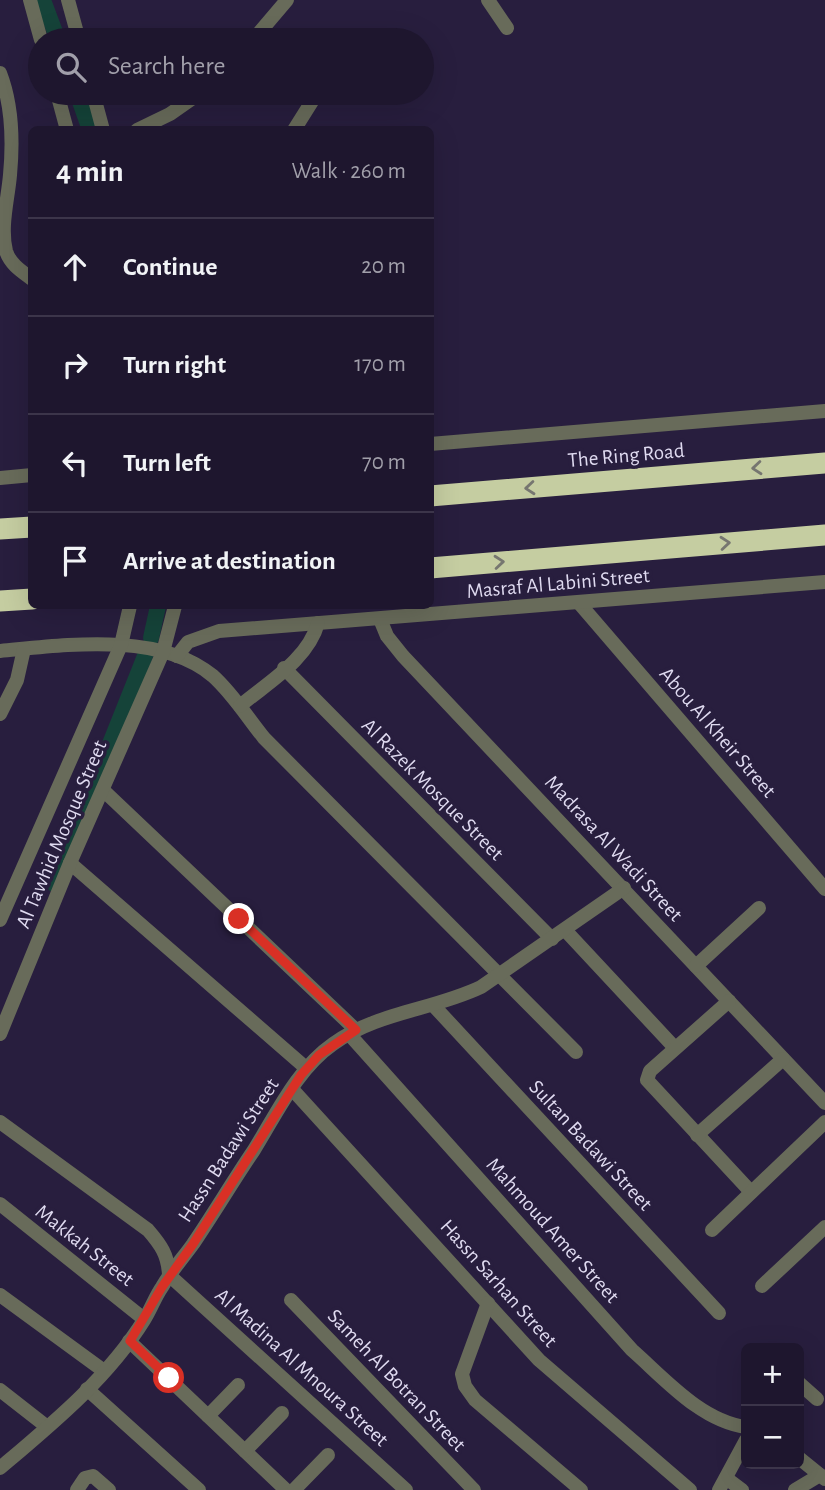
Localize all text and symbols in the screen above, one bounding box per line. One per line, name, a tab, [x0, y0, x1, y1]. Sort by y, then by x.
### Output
search box	[28, 28, 434, 105]
icon: search	[52, 48, 90, 86]
text: Search here	[108, 53, 226, 79]
text: 4 min	[56, 157, 124, 187]
text: Walk · 260 m	[291, 160, 406, 183]
icon: ahead	[56, 248, 94, 286]
text: Continue	[123, 254, 218, 280]
text: 20 m	[361, 255, 406, 278]
icon: right	[56, 346, 94, 384]
text: Turn right	[123, 352, 226, 378]
text: 170 m	[354, 353, 406, 376]
street label: The Ring Road	[567, 440, 685, 471]
icon: left	[56, 444, 94, 482]
text: Turn left	[123, 450, 211, 476]
text: 70 m	[362, 451, 406, 474]
one-way arrow	[751, 460, 762, 475]
one-way arrow	[524, 480, 535, 495]
one-way arrow	[720, 536, 731, 551]
icon: arrive	[56, 542, 94, 580]
text: Arrive at destination	[123, 548, 336, 574]
one-way arrow	[493, 555, 504, 570]
street label: Masraf Al Labini Street	[466, 565, 651, 602]
street label: Abou Al Kheir Street	[656, 663, 780, 802]
street label: Al Razek Mosque Street	[358, 714, 508, 865]
street label: Al Tawhid Mosque Street	[12, 737, 111, 931]
street label: Madrasa Al Wadi Street	[541, 771, 687, 926]
route end	[223, 903, 254, 934]
street label: Hassn Badawi Street	[174, 1074, 283, 1226]
street label: Sultan Badawi Street	[525, 1076, 656, 1215]
street label: Mahmoud Amer Street	[482, 1154, 623, 1307]
street label: Makkah Street	[32, 1201, 138, 1290]
street label: Hassn Sarhan Street	[436, 1216, 561, 1351]
street label: Al Madina Al Mnoura Street	[211, 1284, 392, 1451]
street label: Sameh Al Botran Street	[324, 1305, 470, 1456]
map controls	[741, 1343, 804, 1469]
button: +	[741, 1343, 804, 1406]
route start	[153, 1362, 184, 1393]
button: −	[741, 1406, 804, 1469]

